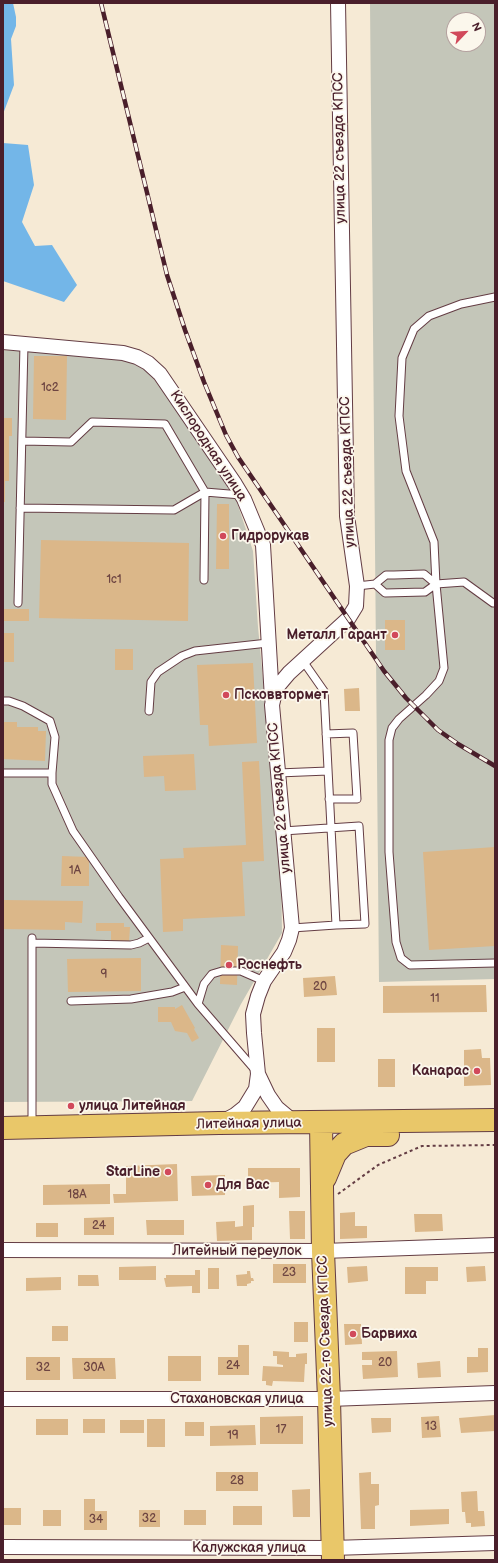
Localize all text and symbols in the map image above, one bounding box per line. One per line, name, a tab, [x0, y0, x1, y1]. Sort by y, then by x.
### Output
north arrow	[446, 12, 486, 52]
text: N	[469, 21, 484, 34]
street label: улица 22 съезда КПСС	[330, 72, 350, 224]
house number: 1с2	[41, 381, 59, 395]
street label: Кислородная улица	[166, 387, 250, 505]
street label: улица 22 съезда КПСС	[337, 396, 359, 548]
place label: Гидрорукав	[231, 528, 309, 544]
marker: Гидрорукав	[218, 531, 228, 541]
house number: 1с1	[106, 573, 122, 587]
place label: Металл Гарант	[286, 627, 387, 643]
marker: Металл Гарант	[390, 630, 400, 640]
place label: Псковвтормет	[234, 687, 328, 703]
marker: Псковвтормет	[221, 690, 231, 700]
street label: улица 22 съезда КПСС	[265, 722, 295, 874]
house number: 1А	[69, 864, 81, 878]
place label: Роснефть	[237, 957, 302, 973]
marker: Роснефть	[224, 960, 234, 970]
house number: 9	[101, 968, 107, 982]
house number: 20	[313, 980, 327, 994]
house number: 11	[430, 992, 440, 1006]
place label: Канарас	[412, 1063, 469, 1079]
marker: Канарас	[472, 1066, 482, 1076]
place label: улица Литейная	[79, 1098, 186, 1114]
marker: улица Литейная	[66, 1101, 76, 1111]
street label: Литейная улица	[196, 1115, 302, 1133]
place label: StarLine	[106, 1164, 160, 1180]
marker: StarLine	[163, 1167, 173, 1177]
place label: Для Вас	[216, 1177, 270, 1193]
marker: Для Вас	[203, 1180, 213, 1190]
house number: 18А	[68, 1188, 86, 1202]
house number: 24	[92, 1219, 106, 1233]
street label: Литейный переулок	[172, 1243, 302, 1259]
street label: улица 22-го Съезда КПСС	[315, 1255, 337, 1427]
house number: 23	[282, 1266, 296, 1280]
place label: Барвиха	[361, 1326, 417, 1342]
marker: Барвиха	[348, 1329, 358, 1339]
house number: 20	[378, 1356, 392, 1370]
house number: 24	[226, 1359, 240, 1373]
house number: 32	[36, 1361, 50, 1375]
house number: 30А	[83, 1361, 105, 1375]
street label: Стахановская улица	[170, 1391, 304, 1407]
house number: 13	[425, 1420, 437, 1434]
house number: 17	[276, 1423, 286, 1437]
house number: 19	[227, 1429, 239, 1443]
house number: 28	[230, 1474, 244, 1488]
house number: 32	[142, 1512, 156, 1526]
house number: 34	[89, 1513, 103, 1527]
street label: Калужская улица	[192, 1540, 306, 1556]

